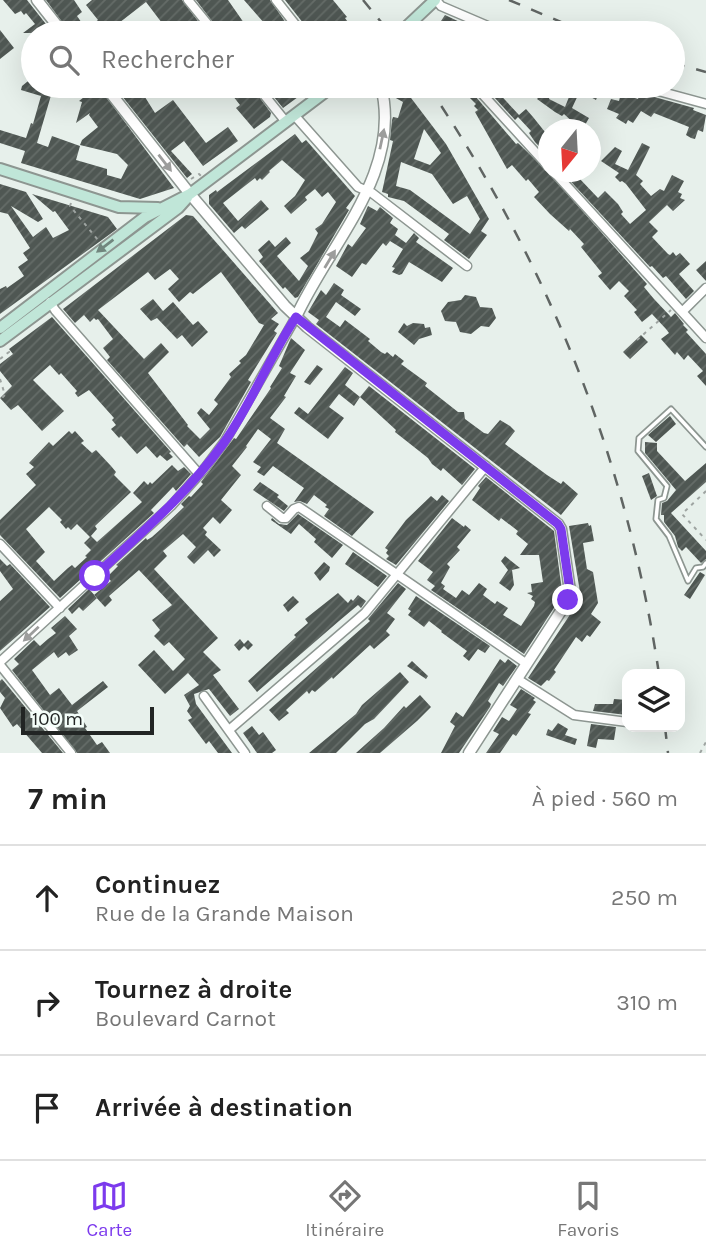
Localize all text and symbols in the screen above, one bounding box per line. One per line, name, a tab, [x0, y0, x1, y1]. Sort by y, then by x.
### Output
search box	[21, 21, 685, 98]
icon: search	[45, 41, 83, 79]
text: Rechercher	[101, 44, 234, 75]
north arrow	[538, 119, 601, 182]
one-way arrow	[377, 128, 388, 150]
one-way arrow	[157, 154, 171, 172]
one-way arrow	[96, 239, 114, 253]
one-way arrow	[324, 249, 337, 268]
route start	[79, 560, 110, 591]
route end	[552, 584, 583, 615]
one-way arrow	[23, 626, 40, 642]
map controls	[622, 669, 685, 732]
button: layers	[622, 669, 685, 732]
scale bar	[21, 704, 154, 736]
text: 100 m	[32, 708, 83, 730]
text: 7 min	[28, 781, 108, 817]
text: À pied · 560 m	[532, 785, 678, 812]
text: Continuez	[95, 869, 220, 900]
icon: ahead	[28, 879, 66, 917]
text: 250 m	[611, 884, 678, 911]
text: Rue de la Grande Maison	[95, 900, 354, 927]
text: Tournez à droite	[95, 974, 292, 1005]
icon: right	[28, 984, 66, 1022]
text: 310 m	[616, 989, 678, 1016]
text: Boulevard Carnot	[95, 1005, 276, 1032]
icon: arrive	[28, 1089, 66, 1127]
text: Arrivée à destination	[95, 1092, 353, 1123]
tab: Carte	[86, 1177, 132, 1241]
tab: Itinéraire	[305, 1177, 384, 1241]
tab: Favoris	[557, 1177, 620, 1241]

